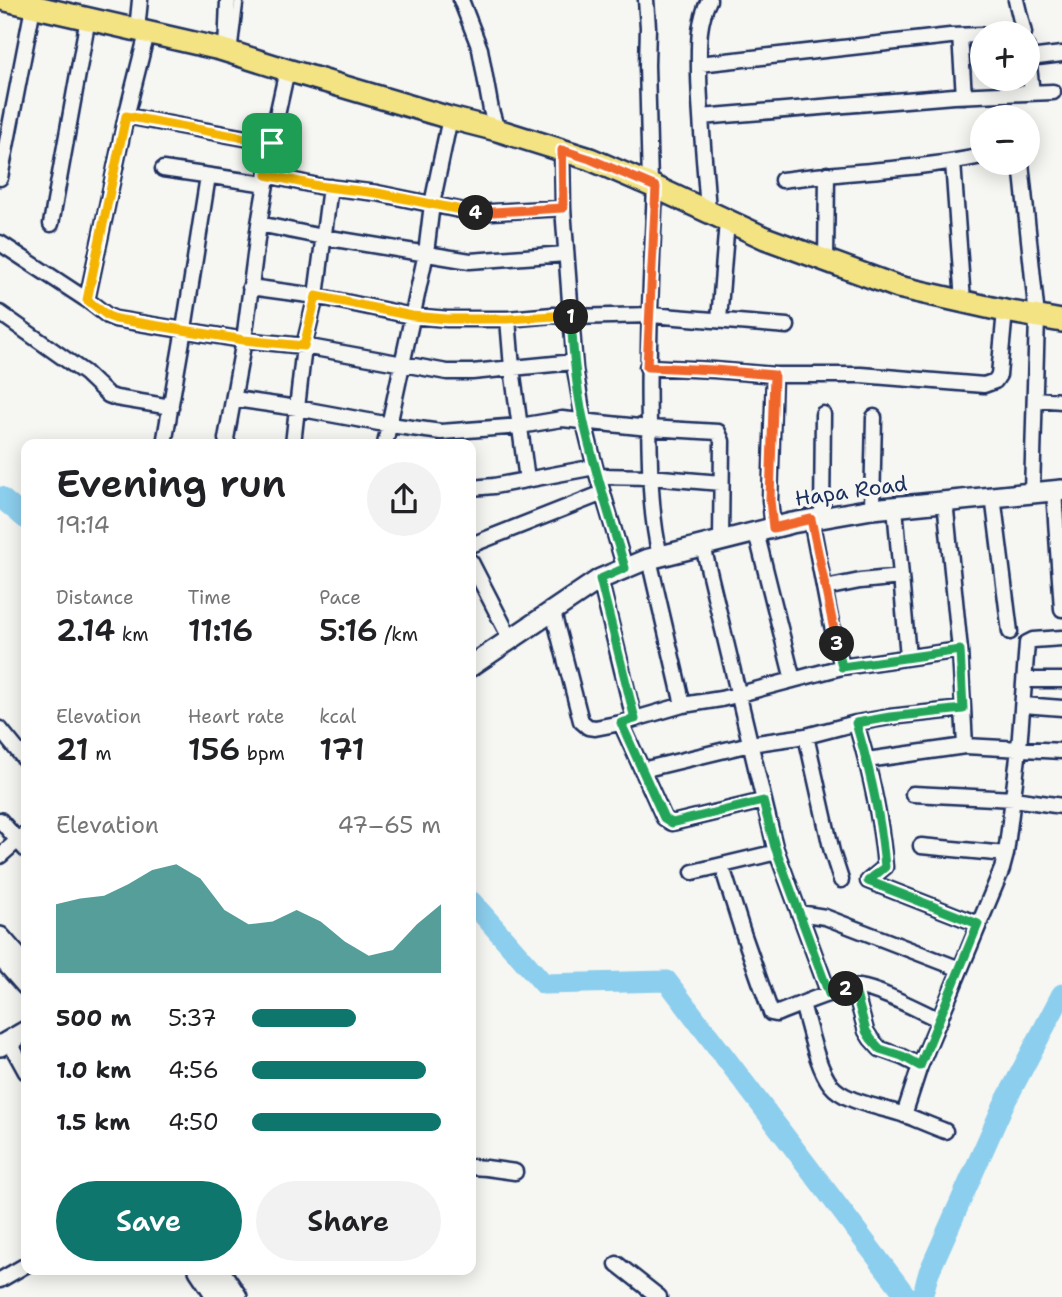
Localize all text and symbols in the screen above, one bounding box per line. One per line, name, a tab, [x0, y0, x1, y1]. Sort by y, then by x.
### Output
map controls	[970, 21, 1040, 175]
button: +	[970, 21, 1040, 91]
button: −	[970, 105, 1040, 175]
pin	[242, 113, 302, 173]
icon: arrive	[253, 124, 291, 162]
pin: 4	[458, 196, 494, 230]
text: 4	[469, 200, 482, 225]
pin: 1	[554, 300, 588, 334]
text: 1	[566, 304, 575, 329]
text: Evening run	[56, 458, 286, 509]
button: share	[367, 462, 441, 536]
street label: Hapa Road	[793, 469, 909, 513]
text: 19:14	[56, 510, 110, 540]
text: Distance	[56, 585, 134, 610]
text: Time	[188, 585, 231, 610]
text: Pace	[319, 585, 361, 610]
text: 2.14	[56, 610, 115, 651]
text: 11:16	[188, 610, 253, 651]
text: 5:16	[319, 610, 378, 651]
text: km	[115, 622, 149, 647]
text: /km	[378, 622, 418, 647]
pin: 3	[820, 626, 854, 662]
text: 3	[830, 631, 843, 656]
text: Elevation	[56, 704, 141, 729]
text: Heart rate	[188, 704, 284, 729]
text: kcal	[319, 704, 356, 729]
text: 21	[56, 729, 89, 770]
text: 156	[188, 729, 240, 770]
text: 171	[319, 729, 365, 770]
text: m	[89, 741, 112, 766]
text: bpm	[240, 741, 285, 766]
text: Elevation	[56, 810, 159, 840]
text: 47–65 m	[337, 810, 441, 840]
pin: 2	[828, 972, 864, 1006]
text: 2	[839, 976, 852, 1001]
text: 500 m	[56, 1003, 131, 1033]
text: 5:37	[168, 1003, 217, 1033]
text: 1.0 km	[56, 1055, 131, 1085]
text: 4:56	[168, 1055, 219, 1085]
text: 1.5 km	[56, 1107, 130, 1137]
text: 4:50	[168, 1107, 219, 1137]
button: Save	[56, 1181, 242, 1261]
button: Share	[256, 1181, 441, 1261]

